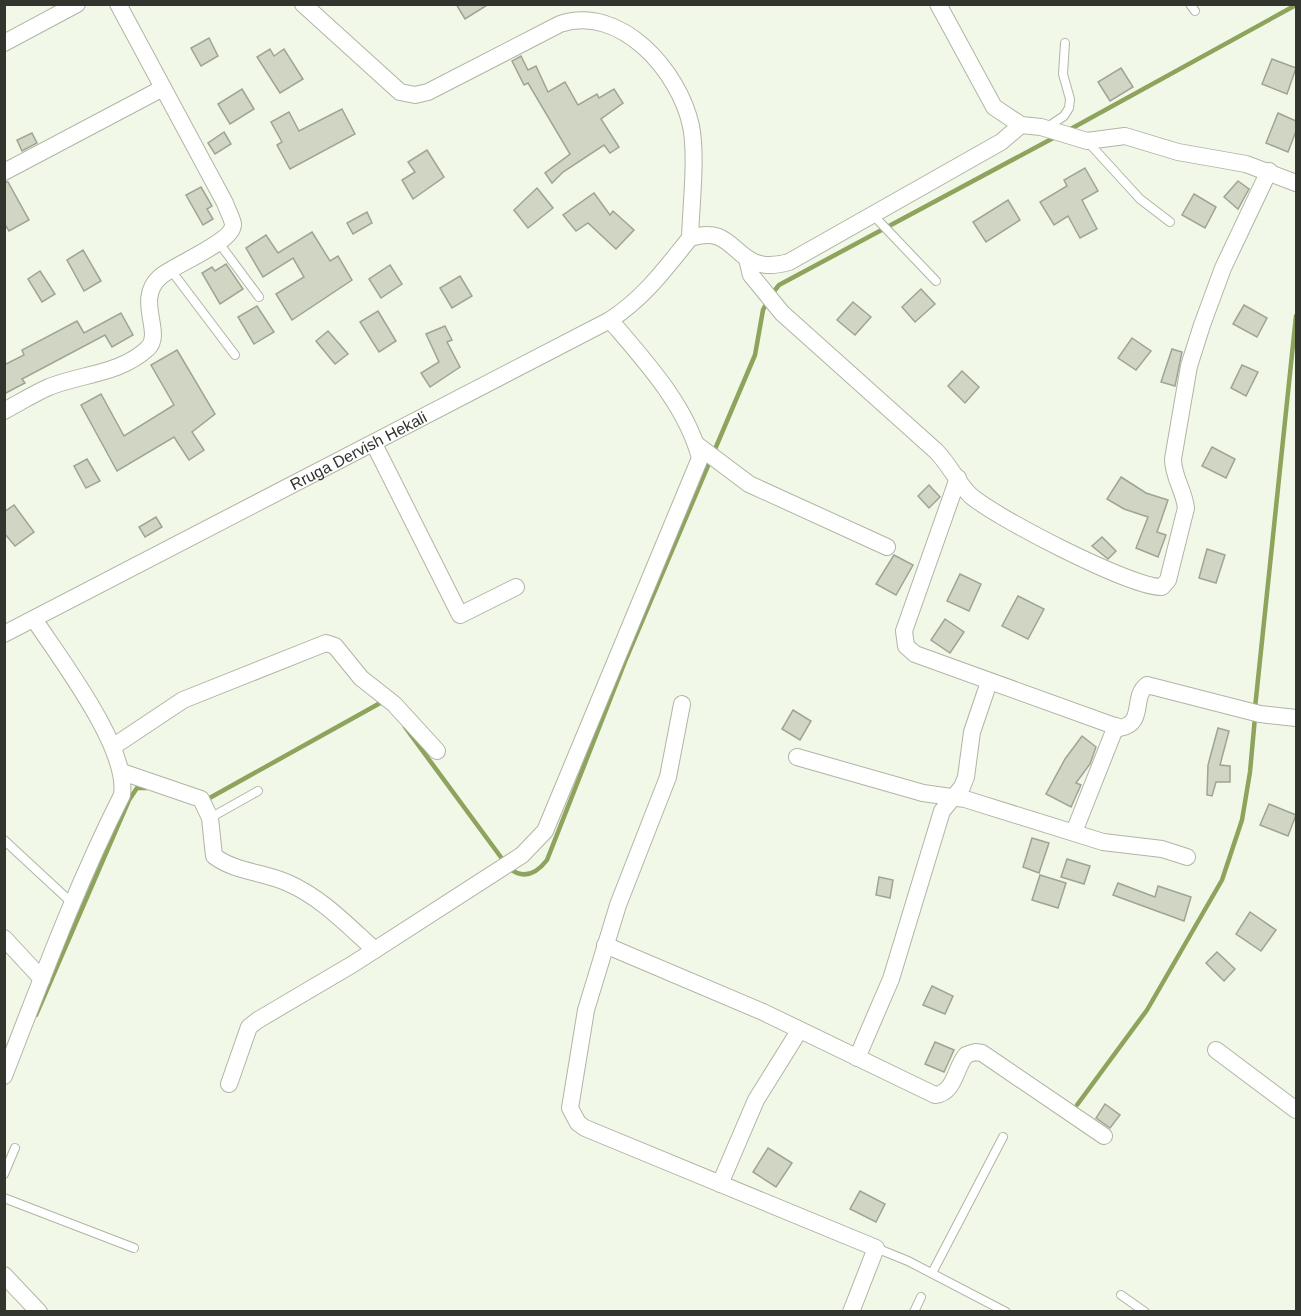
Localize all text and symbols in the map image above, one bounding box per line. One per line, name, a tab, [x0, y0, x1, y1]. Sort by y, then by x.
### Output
street label: Rruga Dervish Hekali	[287, 409, 430, 493]

